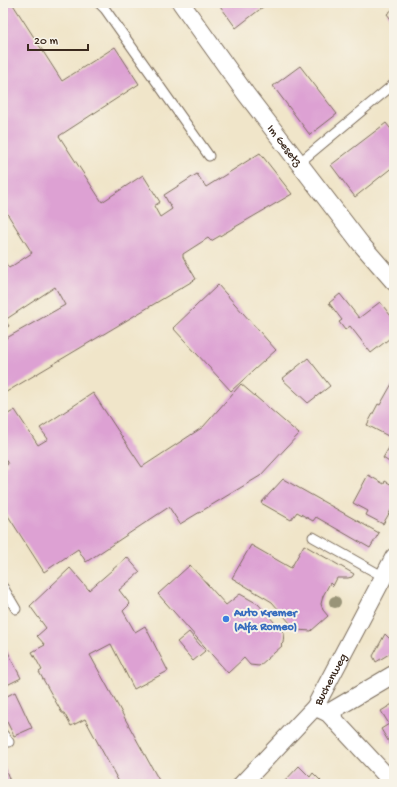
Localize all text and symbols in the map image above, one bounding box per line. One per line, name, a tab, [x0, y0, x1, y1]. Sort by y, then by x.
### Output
scale bar	[28, 26, 88, 52]
text: 20 m	[34, 35, 59, 49]
street label: Im Gesetz	[263, 122, 304, 170]
place label: Auto Kremer (Alfa Romeo)	[233, 607, 298, 635]
marker: Auto Kremer (Alfa Romeo)	[221, 614, 231, 624]
street label: Buchenweg	[312, 651, 351, 709]

